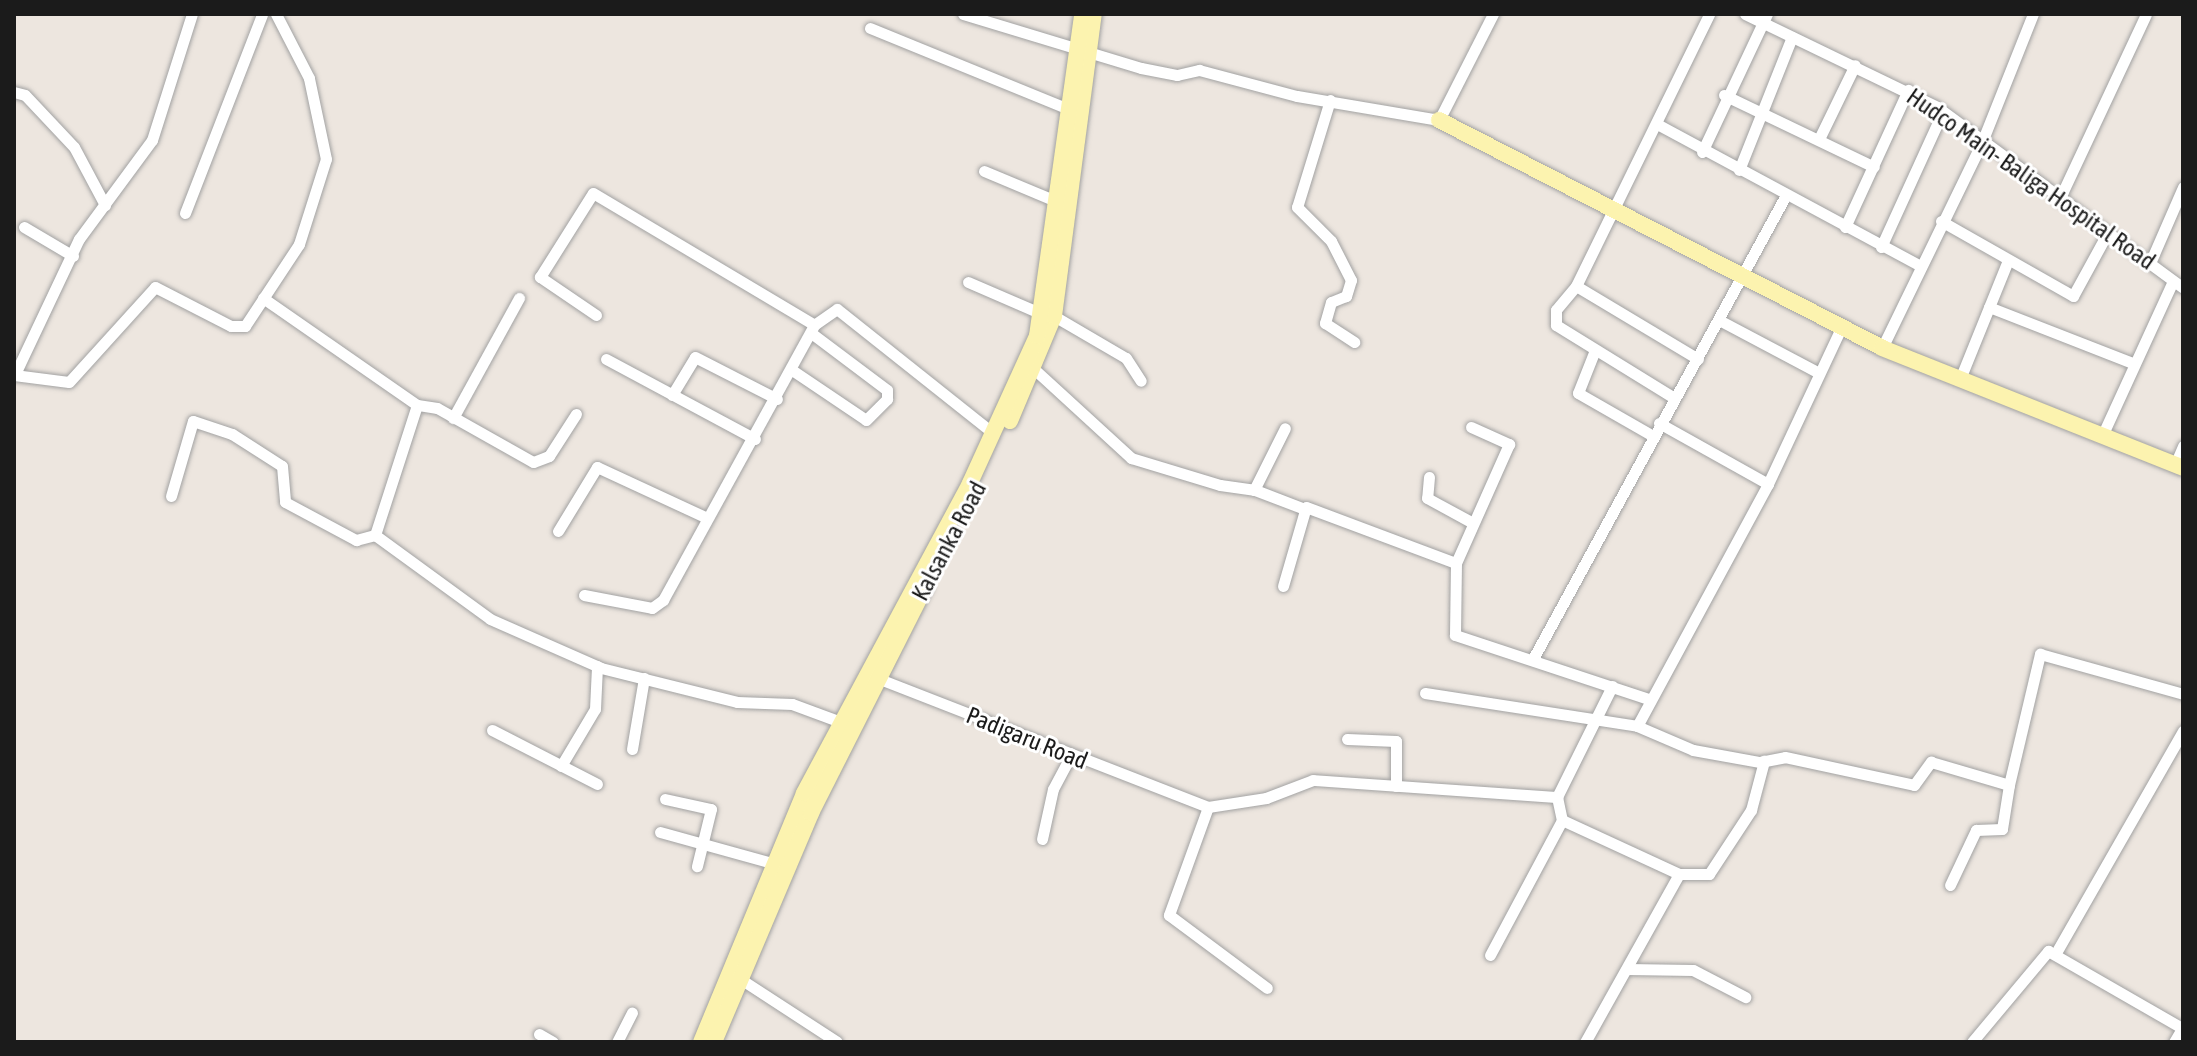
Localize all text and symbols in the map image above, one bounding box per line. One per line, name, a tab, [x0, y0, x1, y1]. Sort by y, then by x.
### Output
street label: Hudco Main- Baliga Hospital Road	[1901, 82, 2161, 276]
street label: Kalsanka Road	[906, 476, 992, 606]
street label: Padigaru Road	[962, 701, 1092, 775]

